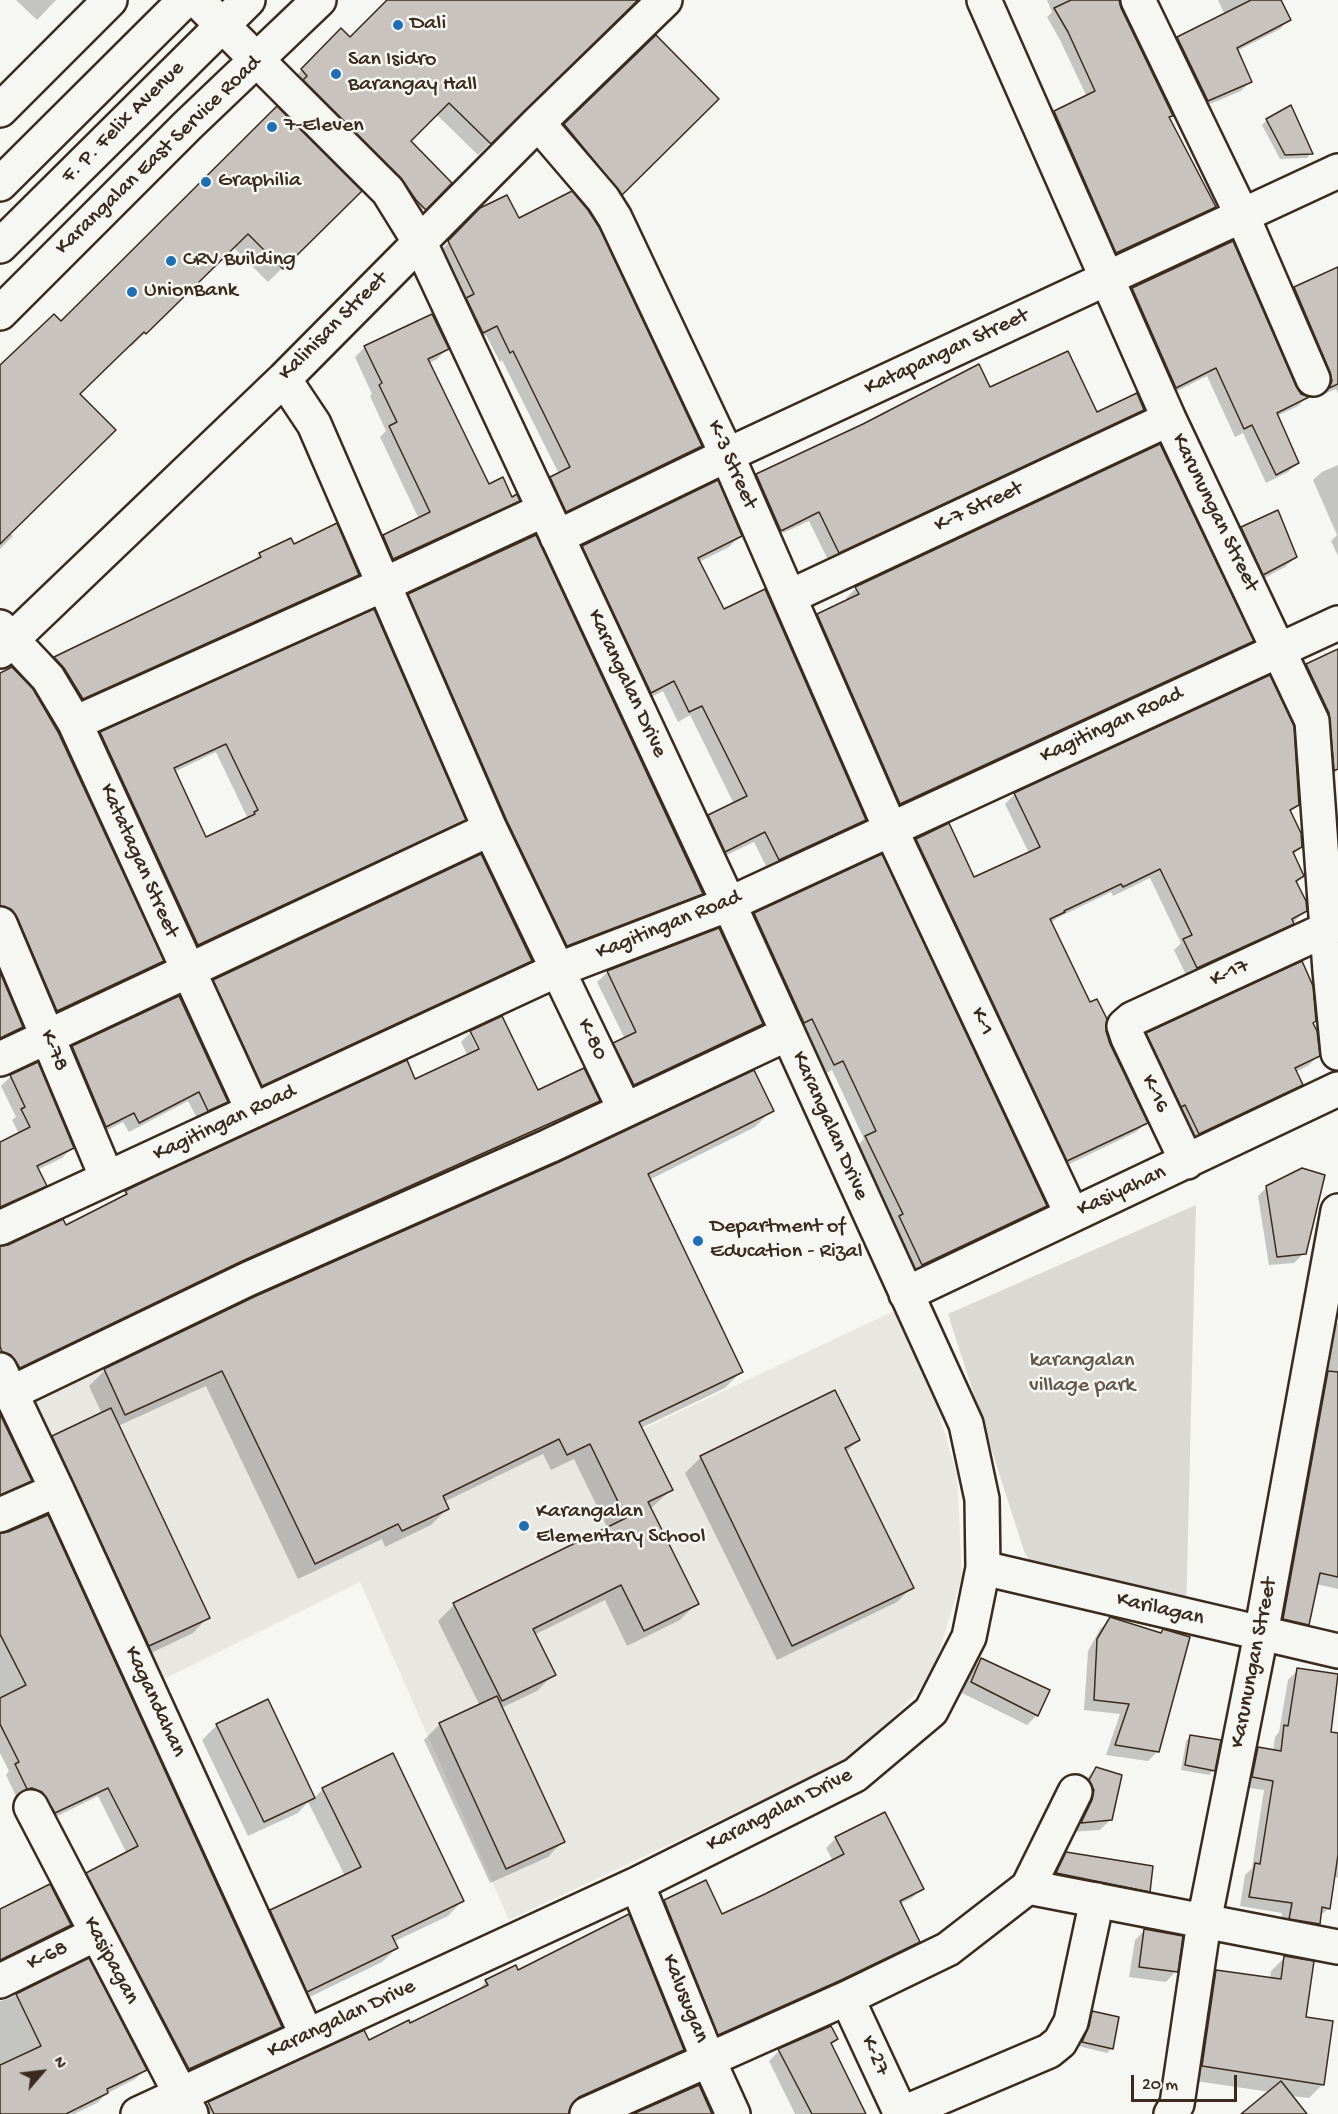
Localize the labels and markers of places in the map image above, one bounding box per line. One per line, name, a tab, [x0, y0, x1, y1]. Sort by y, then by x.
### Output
place label: Dali	[410, 12, 446, 38]
marker: Dali	[391, 18, 405, 32]
place label: San Isidro Barangay Hall	[348, 48, 477, 100]
marker: San Isidro Barangay Hall	[329, 67, 343, 81]
place label: 7-Eleven	[284, 114, 364, 140]
marker: 7-Eleven	[265, 120, 279, 134]
place label: Graphilia	[218, 169, 301, 195]
marker: Graphilia	[199, 175, 213, 189]
place label: CRV Building	[183, 248, 296, 274]
marker: CRV Building	[164, 254, 178, 268]
place label: UnionBank	[144, 279, 238, 305]
marker: UnionBank	[125, 285, 139, 299]
place label: Department of Education - Rizal	[710, 1215, 863, 1266]
marker: Department of Education - Rizal	[691, 1234, 705, 1248]
place label: Karangalan Elementary School	[536, 1500, 706, 1552]
marker: Karangalan Elementary School	[517, 1519, 531, 1533]

